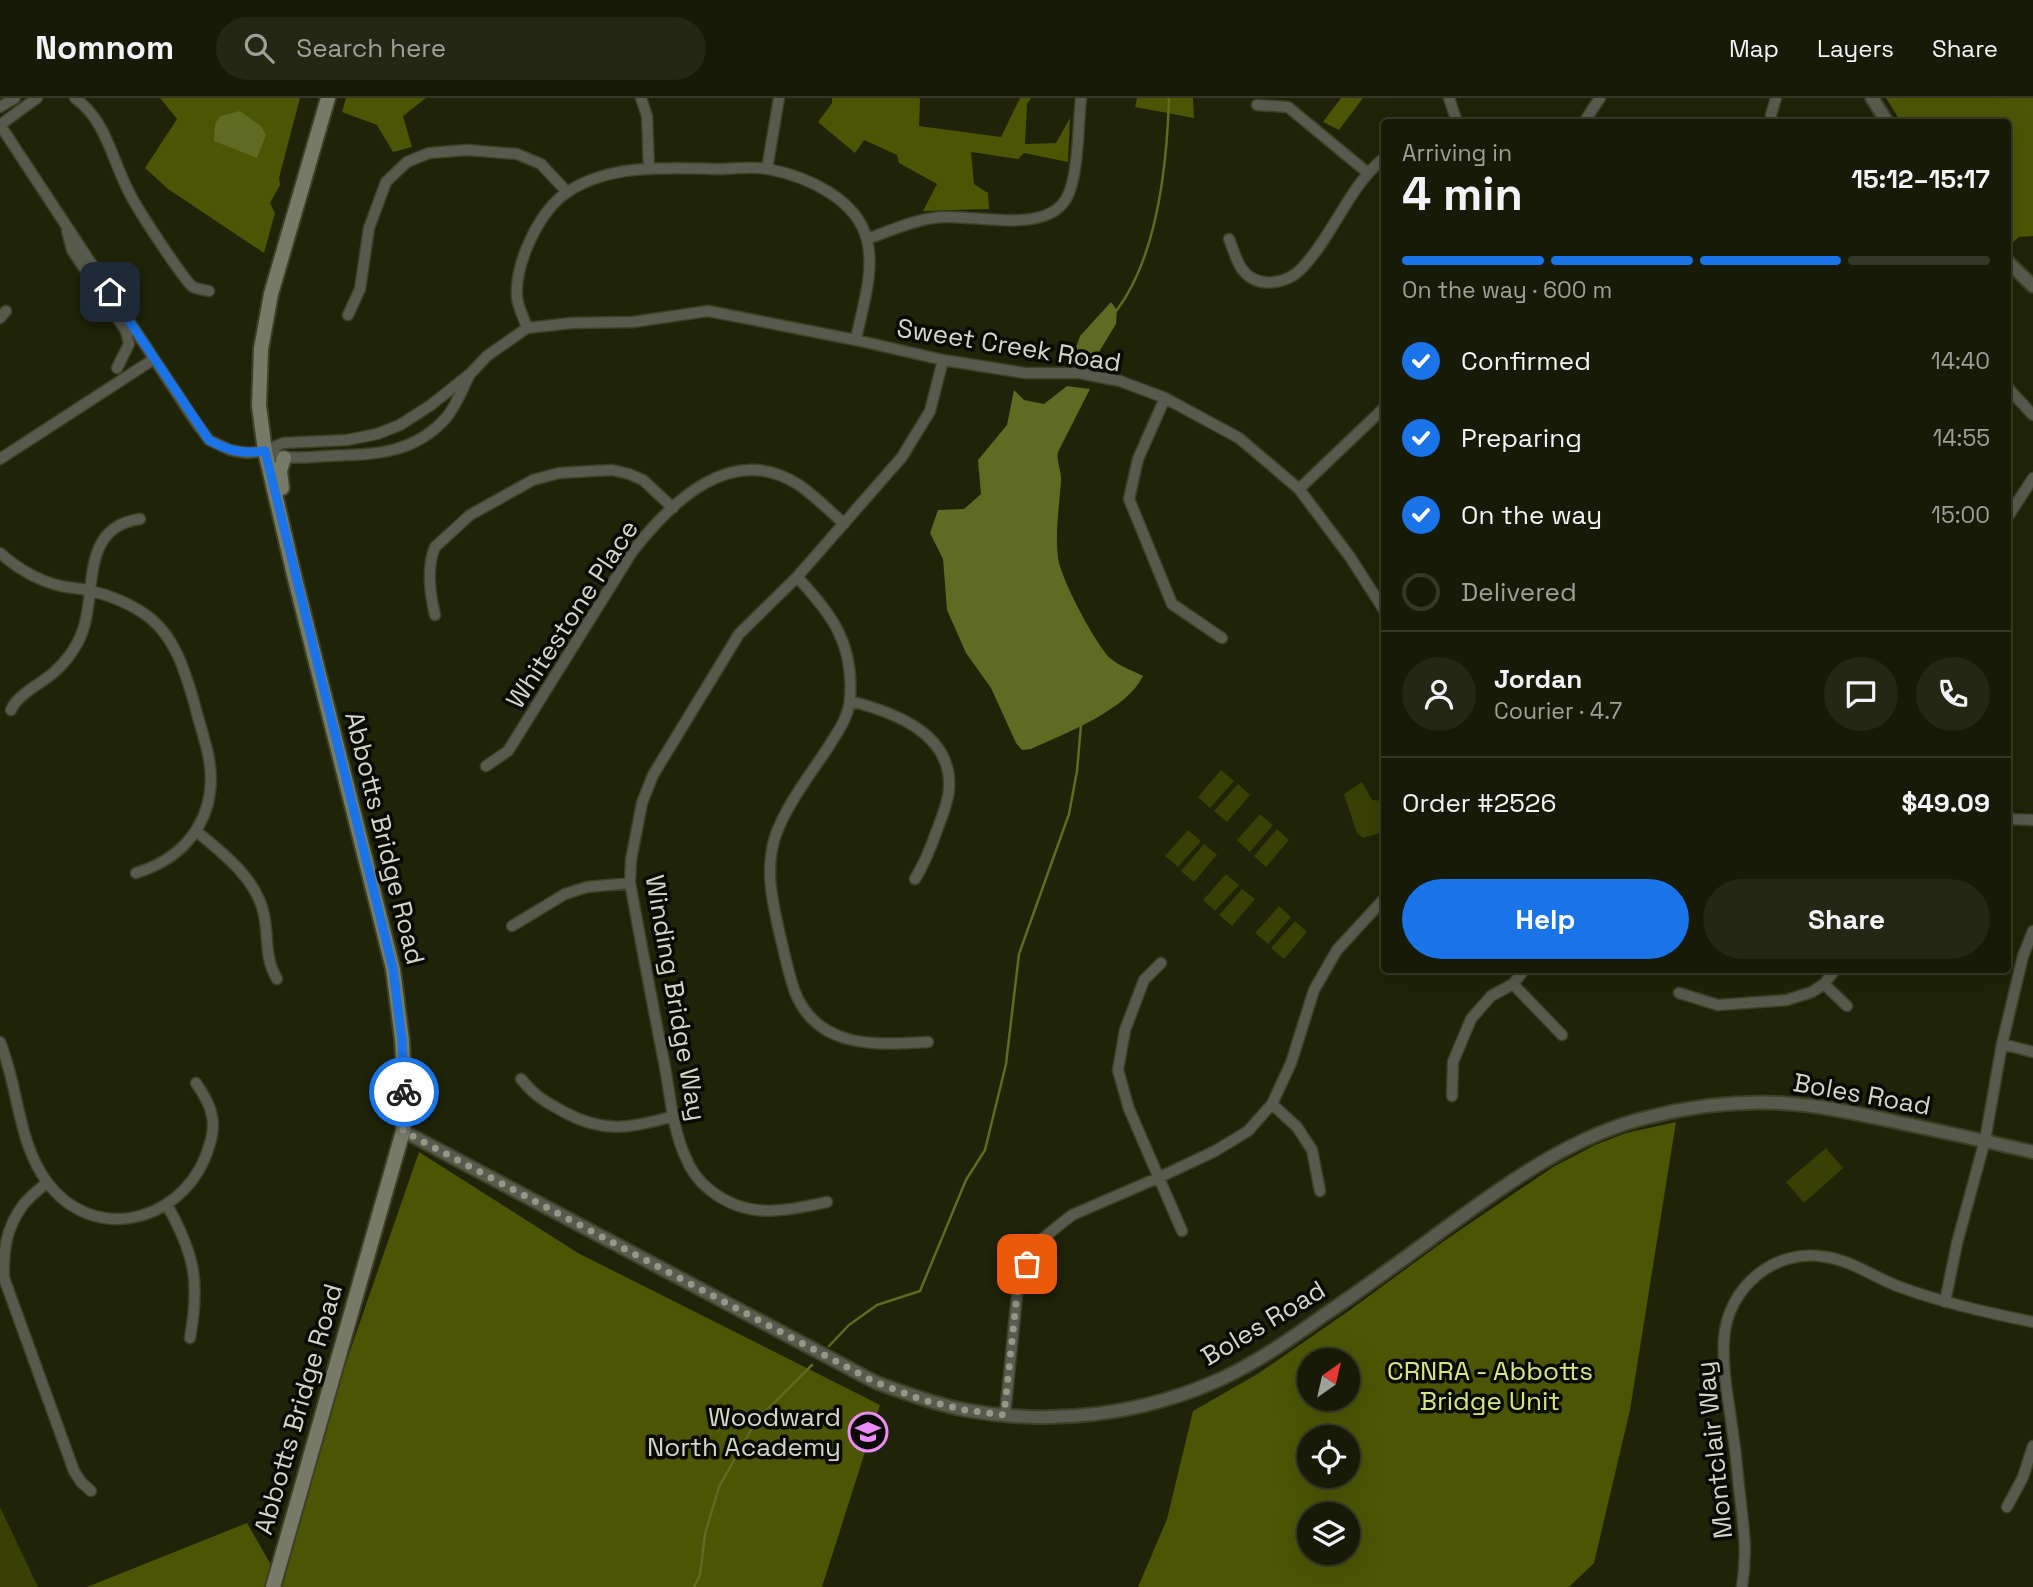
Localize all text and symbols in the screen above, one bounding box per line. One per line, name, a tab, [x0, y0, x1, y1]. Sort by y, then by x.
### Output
search box	[216, 17, 706, 80]
text: Nomnom	[35, 27, 174, 69]
icon: search	[240, 29, 278, 67]
text: Search here	[296, 31, 446, 65]
text: Map	[1729, 33, 1779, 64]
text: Layers	[1817, 33, 1894, 64]
text: Share	[1932, 33, 1998, 64]
text: Arriving in	[1402, 138, 1512, 168]
text: 15:12–15:17	[1851, 162, 1990, 196]
text: 4 min	[1402, 165, 1523, 223]
pin	[80, 262, 140, 322]
icon: home	[91, 273, 129, 311]
text: On the way · 600 m	[1402, 275, 1612, 305]
street label: Sweet Creek Road	[894, 310, 1124, 380]
icon: check	[1402, 342, 1440, 380]
text: Confirmed	[1461, 344, 1591, 378]
text: 14:40	[1931, 346, 1990, 376]
icon: check	[1402, 419, 1440, 457]
text: Preparing	[1461, 421, 1582, 455]
text: 14:55	[1933, 423, 1990, 453]
icon: check	[1402, 496, 1440, 534]
text: On the way	[1461, 498, 1602, 532]
text: 15:00	[1931, 500, 1990, 530]
street label: Whitestone Place	[498, 513, 646, 715]
text: Delivered	[1461, 575, 1577, 609]
button: person	[1402, 657, 1476, 731]
button: chat	[1824, 657, 1898, 731]
button: phone	[1916, 657, 1990, 731]
text: Jordan	[1494, 662, 1582, 696]
text: Courier · 4.7	[1494, 696, 1622, 726]
street label: Abbotts Bridge Road	[337, 708, 433, 968]
text: Order #2526	[1402, 786, 1556, 820]
text: $49.09	[1902, 786, 1990, 820]
street label: Winding Bridge Way	[638, 872, 714, 1124]
button: Help	[1402, 879, 1689, 959]
button: Share	[1703, 879, 1990, 959]
courier	[369, 1057, 439, 1127]
street label: Boles Road	[1790, 1065, 1934, 1123]
icon: bike	[385, 1073, 423, 1111]
pin	[997, 1234, 1057, 1294]
icon: bag	[1008, 1245, 1046, 1283]
street label: Boles Road	[1195, 1273, 1331, 1373]
street label: Abbotts Bridge Road	[246, 1280, 350, 1538]
north arrow	[1297, 1348, 1360, 1410]
map controls	[1297, 1348, 1360, 1565]
park label: CRNRA - Abbotts Bridge Unit	[1387, 1354, 1593, 1418]
street label: Montclair Way	[1688, 1360, 1740, 1540]
place label: Woodward North Academy	[647, 1400, 841, 1464]
school or university icon: Woodward North Academy	[847, 1411, 889, 1453]
button: locate	[1297, 1425, 1360, 1488]
button: layers	[1297, 1502, 1360, 1565]

